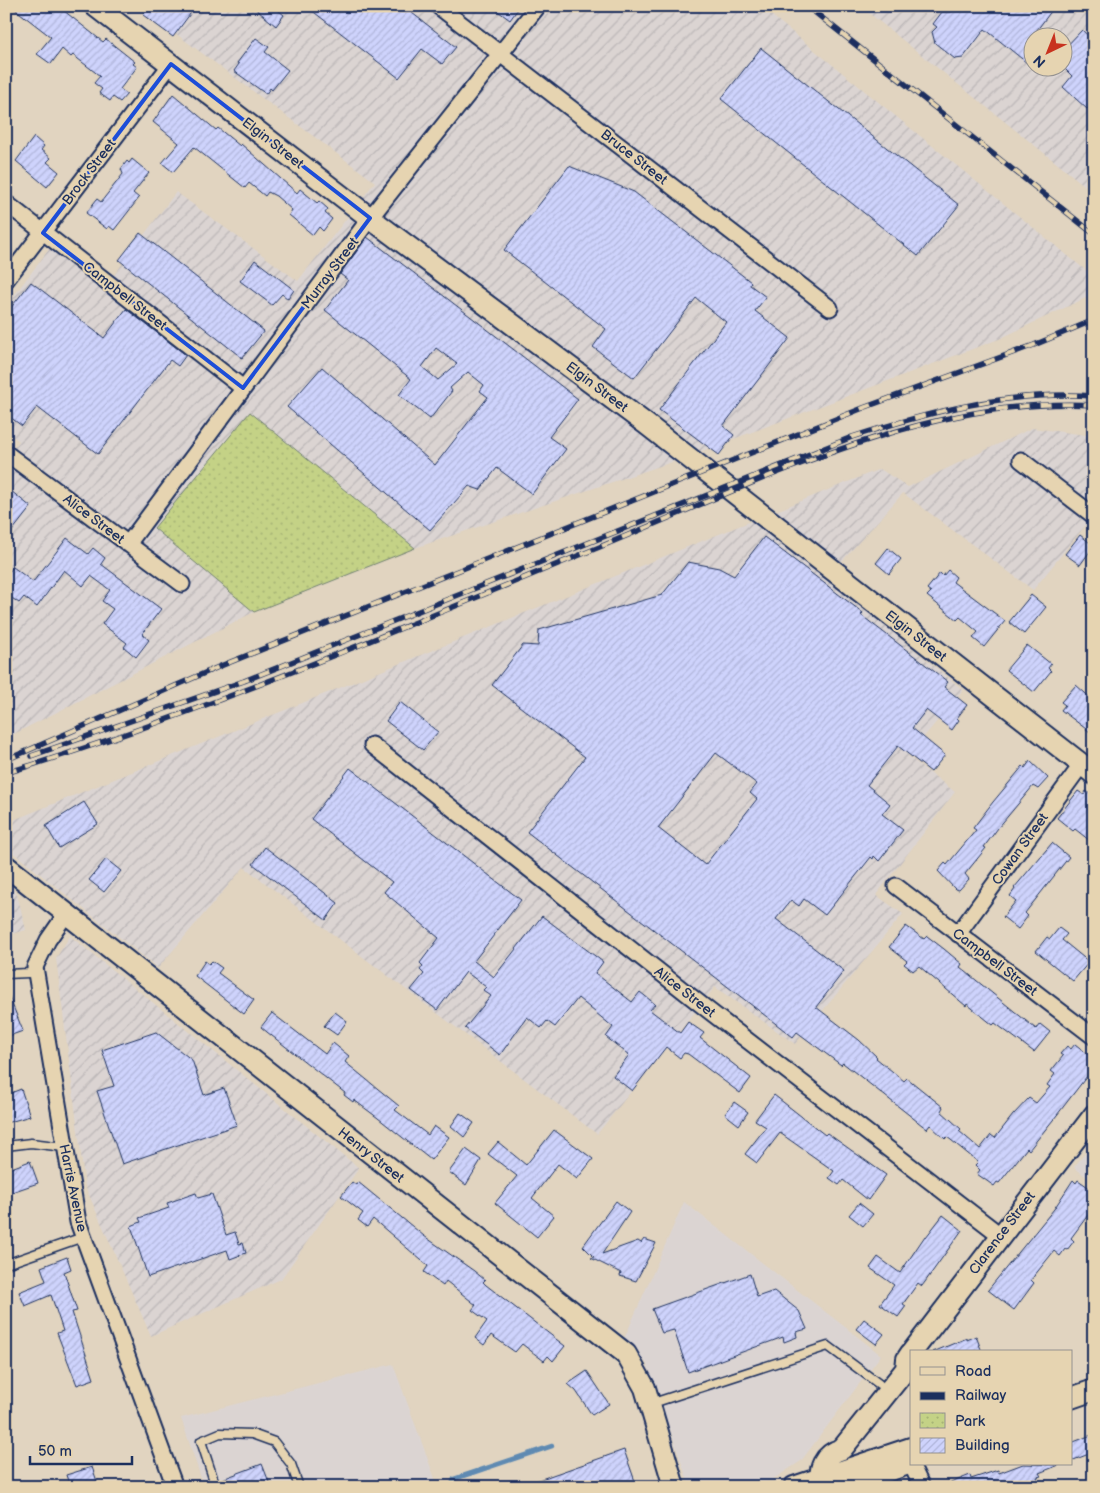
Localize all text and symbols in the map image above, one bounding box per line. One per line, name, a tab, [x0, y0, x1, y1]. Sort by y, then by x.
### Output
north arrow	[1022, 28, 1072, 78]
text: N	[1030, 51, 1049, 71]
street label: Elgin Street	[239, 114, 308, 173]
street label: Bruce Street	[597, 126, 671, 189]
street label: Brock Street	[59, 135, 120, 208]
street label: Murray Street	[298, 233, 363, 312]
street label: Campbell Street	[80, 258, 171, 335]
street label: Elgin Street	[563, 358, 632, 416]
street label: Alice Street	[60, 490, 129, 548]
street label: Elgin Street	[882, 607, 951, 666]
street label: Cowan Street	[988, 809, 1052, 888]
street label: Campbell Street	[949, 925, 1041, 1000]
street label: Alice Street	[651, 963, 719, 1021]
street label: Henry Street	[334, 1124, 408, 1187]
street label: Harris Avenue	[55, 1143, 91, 1233]
street label: Clarence Street	[965, 1188, 1039, 1278]
legend	[910, 1350, 1072, 1466]
text: Road	[955, 1362, 991, 1381]
text: Railway	[955, 1386, 1006, 1405]
text: Park	[955, 1412, 986, 1431]
scale bar	[30, 1433, 132, 1465]
text: Building	[955, 1436, 1010, 1455]
text: 50 m	[38, 1442, 72, 1461]

